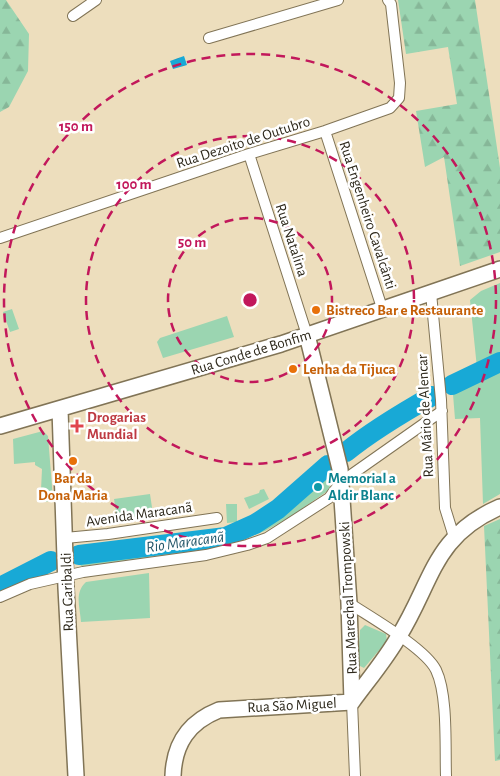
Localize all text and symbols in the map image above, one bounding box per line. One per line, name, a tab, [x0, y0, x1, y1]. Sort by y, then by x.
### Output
street label: Rua Dezoito de Outubro	[174, 114, 312, 171]
text: 150 m	[59, 119, 93, 134]
street label: Rua Engenheiro Cavalcânti	[336, 139, 399, 291]
text: 100 m	[116, 177, 152, 192]
street label: Rua Natalina	[273, 202, 310, 279]
text: 50 m	[178, 235, 206, 250]
centre of rings	[241, 291, 259, 309]
place label: Bistreco Bar e Restaurante	[326, 303, 483, 318]
marker: Bistreco Bar e Restaurante	[310, 304, 322, 316]
street label: Rua Conde de Bonfim	[189, 327, 313, 378]
street label: Rua Mário de Alencar	[415, 354, 436, 478]
place label: Lenha da Tijuca	[303, 362, 396, 377]
marker: Lenha da Tijuca	[287, 363, 299, 375]
place label: Drogarias Mundial	[87, 410, 146, 442]
marker: Drogarias Mundial	[71, 420, 83, 432]
marker: Bar da Dona Maria	[67, 455, 79, 467]
place label: Bar da Dona Maria	[38, 471, 108, 503]
place label: Memorial a Aldir Blanc	[328, 471, 396, 503]
marker: Memorial a Aldir Blanc	[312, 481, 324, 493]
street label: Avenida Maracanã	[85, 500, 193, 529]
street label: Rua Marechal Trompowski	[337, 521, 360, 675]
water label: Rio Maracanã	[145, 529, 225, 555]
street label: Rua Garibaldi	[59, 552, 76, 632]
street label: Rua São Miguel	[247, 696, 337, 715]

